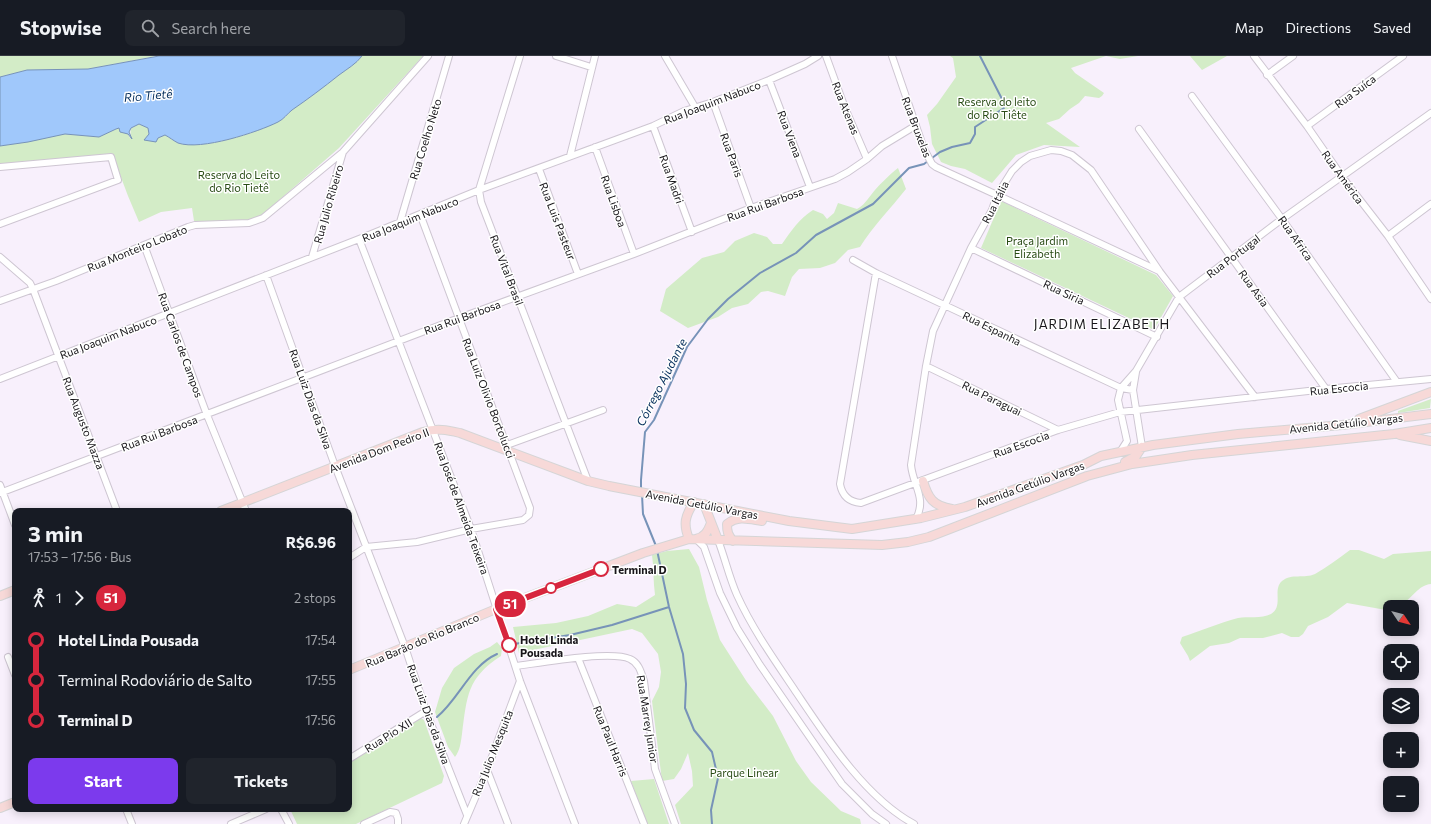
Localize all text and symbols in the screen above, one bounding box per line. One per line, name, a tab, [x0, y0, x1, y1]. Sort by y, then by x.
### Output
search box	[125, 10, 405, 46]
text: Stopwise	[20, 16, 101, 39]
icon: search	[139, 17, 161, 39]
text: Search here	[171, 19, 251, 37]
text: Map	[1235, 19, 1264, 36]
text: Directions	[1286, 19, 1351, 36]
text: Saved	[1373, 19, 1411, 36]
street label: Rua Suíca	[1332, 72, 1378, 110]
street label: Rua Joaquim Nabuco	[662, 77, 763, 127]
street label: Rua Atenas	[830, 80, 862, 136]
water label: Rio Tietê	[123, 86, 174, 104]
street label: Rua Bruxelas	[899, 95, 935, 159]
park label: Reserva do leito do Rio Tiête	[958, 95, 1037, 121]
street label: Rua Coelho Neto	[406, 97, 444, 181]
street label: Rua Viena	[775, 109, 805, 159]
street label: Rua Paris	[718, 131, 746, 179]
street label: Rua América	[1319, 148, 1367, 206]
street label: Rua Madri	[657, 153, 687, 205]
street label: Rua Julio Ribeiro	[311, 163, 346, 245]
park label: Reserva do Leito do Rio Tietê	[198, 168, 281, 194]
street label: Rua Lisboa	[599, 173, 629, 229]
street label: Rua Itália	[979, 179, 1011, 225]
street label: Rua Luis Pasteur	[537, 180, 579, 262]
street label: Rua Rui Barbosa	[725, 184, 805, 224]
street label: Rua Joaquim Nabuco	[360, 194, 461, 245]
street label: Rua Africa	[1276, 213, 1316, 263]
street label: Rua Monteiro Lobato	[85, 222, 189, 274]
street label: Rua Portugal	[1204, 232, 1262, 280]
street label: Rua Vital Brasil	[488, 233, 526, 307]
park label: Praça Jardim Elizabeth	[1006, 234, 1068, 260]
street label: Rua Asia	[1236, 267, 1272, 309]
street label: Rua Siria	[1042, 277, 1086, 307]
street label: Rua Carlos de Campos	[156, 291, 206, 399]
street label: Rua Rui Barbosa	[422, 297, 502, 337]
street label: Rua Espanha	[961, 308, 1023, 348]
street label: Rua Joaquim Nabuco	[58, 312, 159, 362]
district label: JARDIM ELIZABETH	[1034, 316, 1170, 332]
water label: Córrego Ajudante	[633, 335, 689, 428]
street label: Rua Luiz Olivio Bortolucci	[460, 336, 518, 460]
street label: Rua Luiz Dias da Silva	[287, 347, 335, 451]
street label: Rua Augusto Mazza	[60, 375, 108, 471]
street label: Rua Paraguai	[960, 378, 1024, 418]
street label: Rua Escocia	[1309, 378, 1369, 398]
street label: Avenida Getúlio Vargas	[1289, 411, 1403, 435]
street label: Rua Rui Barbosa	[119, 412, 199, 454]
street label: Avenida Dom Pedro II	[327, 425, 431, 475]
street label: Rua Escocia	[991, 428, 1051, 460]
street label: Rua José de Almeida Teixeira	[431, 440, 492, 576]
street label: Avenida Getúlio Vargas	[974, 458, 1086, 510]
street label: Avenida Getúlio Vargas	[645, 487, 759, 521]
text: 3 min	[28, 520, 83, 547]
text: R$6.96	[286, 533, 336, 551]
text: 17:53 – 17:56 · Bus	[28, 549, 131, 565]
marker: Terminal D	[593, 561, 609, 577]
place label: Terminal D	[612, 563, 667, 576]
unlabelled marker	[545, 582, 557, 594]
icon: walk	[28, 587, 50, 609]
icon: forward	[68, 587, 90, 609]
text: 51	[104, 589, 118, 606]
text: 1	[56, 590, 62, 606]
text: 2 stops	[294, 590, 336, 606]
line badge: 51	[492, 591, 528, 617]
text: 51	[503, 595, 517, 612]
north arrow	[1383, 600, 1419, 636]
map controls	[1383, 600, 1419, 812]
street label: Rua Barão do Rio Branco	[363, 610, 481, 670]
text: Hotel Linda Pousada	[58, 631, 199, 649]
text: 17:54	[305, 632, 336, 648]
place label: Hotel Linda Pousada	[520, 633, 579, 659]
marker: Hotel Linda Pousada	[501, 637, 517, 653]
button: locate	[1383, 644, 1419, 680]
street label: Rua Luiz Dias da Silva	[405, 662, 453, 766]
text: Terminal Rodoviário de Salto	[58, 671, 252, 689]
text: 17:55	[306, 672, 336, 688]
street label: Rua Marrey Junior	[634, 674, 661, 765]
button: layers	[1383, 688, 1419, 724]
street label: Rua Paul Harris	[591, 703, 631, 779]
street label: Rua Julio Mesquita	[469, 708, 516, 798]
text: Terminal D	[58, 711, 132, 729]
text: 17:56	[305, 712, 336, 728]
street label: Rua Pio XII	[362, 715, 414, 755]
button: +	[1383, 732, 1419, 768]
button: Start	[28, 758, 178, 804]
button: Tickets	[186, 758, 336, 804]
park label: Parque Linear	[710, 766, 779, 779]
button: −	[1383, 776, 1419, 812]

